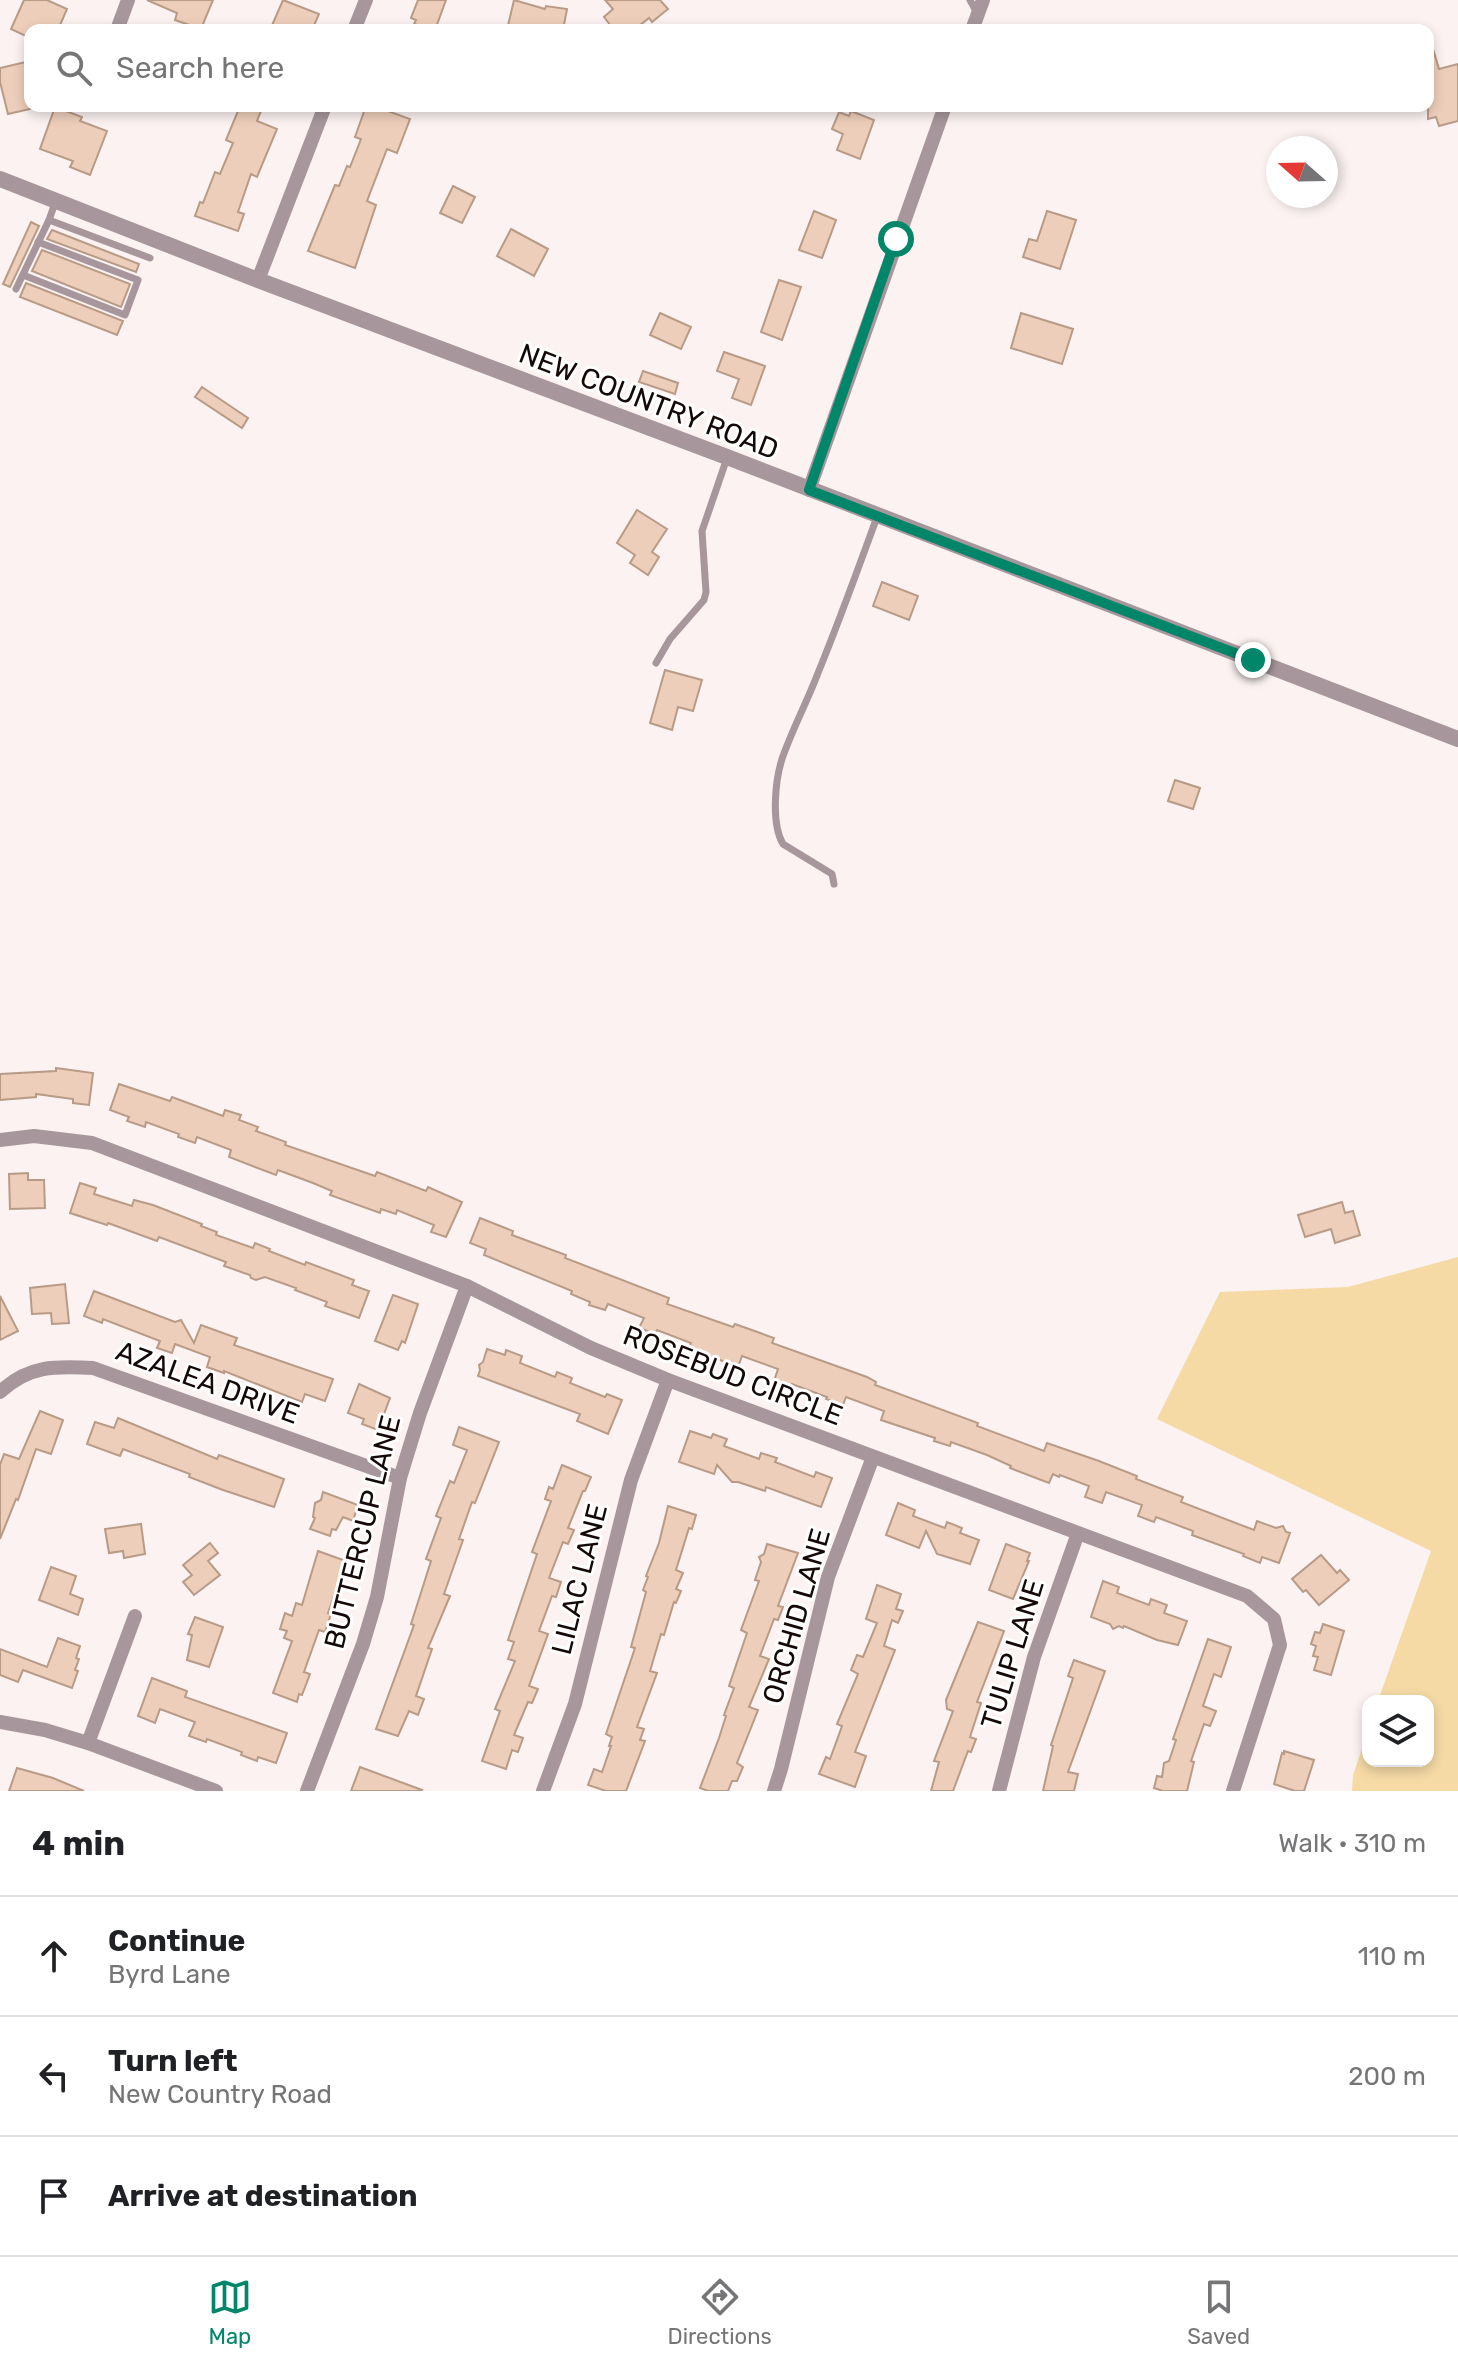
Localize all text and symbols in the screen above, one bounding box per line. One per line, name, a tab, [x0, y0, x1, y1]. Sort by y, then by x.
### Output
search box	[24, 24, 1434, 112]
icon: search	[52, 46, 96, 90]
text: Search here	[116, 50, 284, 86]
north arrow	[1266, 136, 1338, 208]
route start	[878, 221, 914, 257]
street label: NEW COUNTRY ROAD	[515, 337, 783, 466]
route end	[1235, 642, 1271, 678]
street label: ROSEBUD CIRCLE	[619, 1318, 847, 1432]
street label: AZALEA DRIVE	[112, 1334, 304, 1431]
street label: BUTTERCUP LANE	[318, 1412, 407, 1652]
street label: LILAC LANE	[545, 1500, 614, 1658]
street label: ORCHID LANE	[756, 1525, 837, 1708]
street label: TULIP LANE	[974, 1575, 1051, 1733]
map controls	[1362, 1695, 1434, 1767]
button: layers	[1362, 1695, 1434, 1767]
text: 4 min	[32, 1823, 125, 1864]
text: Walk · 310 m	[1278, 1828, 1426, 1859]
text: Continue	[108, 1923, 245, 1959]
icon: ahead	[32, 1934, 76, 1978]
text: 110 m	[1358, 1941, 1426, 1972]
text: Byrd Lane	[108, 1959, 230, 1990]
text: Turn left	[108, 2043, 238, 2079]
icon: left	[32, 2054, 76, 2098]
text: 200 m	[1348, 2061, 1426, 2092]
text: New Country Road	[108, 2079, 332, 2110]
icon: arrive	[32, 2174, 76, 2218]
text: Arrive at destination	[108, 2178, 418, 2214]
tab: Map	[208, 2275, 252, 2350]
tab: Directions	[667, 2275, 772, 2350]
tab: Saved	[1187, 2275, 1250, 2350]

